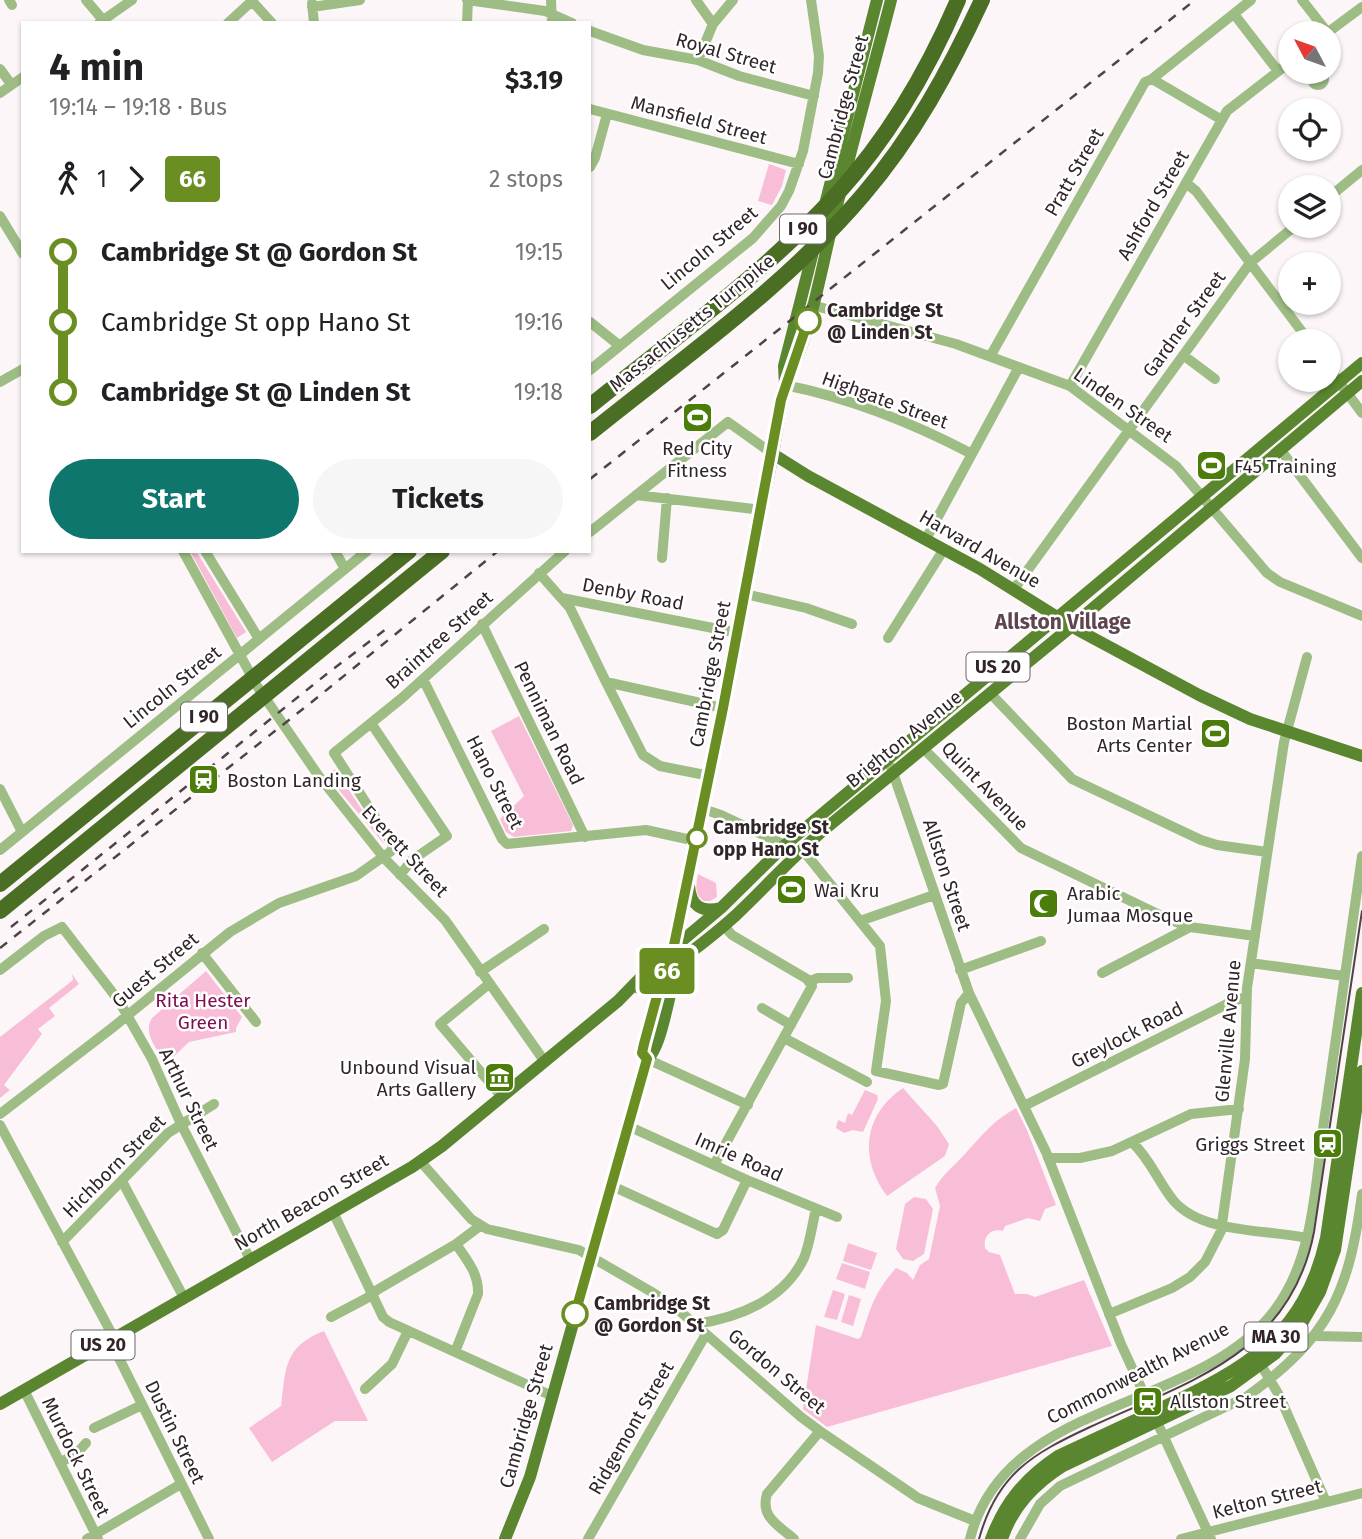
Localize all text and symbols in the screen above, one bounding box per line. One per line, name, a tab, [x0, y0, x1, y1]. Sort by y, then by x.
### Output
north arrow	[1278, 21, 1340, 84]
map controls	[1278, 21, 1341, 392]
street label: Royal Street	[673, 28, 779, 78]
street label: Cambridge Street	[813, 32, 873, 182]
text: 4 min	[49, 44, 144, 90]
text: $3.19	[505, 65, 563, 96]
street label: Mansfield Street	[628, 91, 770, 149]
text: 19:14 – 19:18 · Bus	[49, 93, 227, 121]
button: locate	[1278, 98, 1341, 161]
street label: Pratt Street	[1040, 124, 1109, 220]
street label: Ashford Street	[1112, 146, 1194, 264]
icon: walk	[49, 160, 87, 198]
icon: forward	[117, 160, 155, 198]
text: 1	[97, 165, 107, 193]
text: 66	[179, 165, 206, 193]
text: 2 stops	[489, 165, 563, 193]
button: layers	[1278, 175, 1341, 238]
street label: Lincoln Street	[656, 201, 762, 295]
road number: I 90	[780, 214, 826, 244]
text: Cambridge St @ Gordon St	[101, 237, 417, 268]
text: 19:15	[515, 238, 563, 266]
street label: Massachusetts Turnpike	[605, 249, 779, 397]
button: +	[1278, 252, 1341, 315]
street label: Gardner Street	[1138, 266, 1230, 382]
place label: Cambridge St @ Linden St	[827, 299, 944, 344]
text: Cambridge St opp Hano St	[101, 307, 410, 338]
text: 19:16	[514, 308, 563, 336]
marker: Cambridge St @ Linden St	[795, 308, 821, 334]
button: −	[1278, 329, 1341, 392]
street label: Linden Street	[1069, 362, 1177, 448]
street label: Highgate Street	[819, 367, 951, 434]
text: Cambridge St @ Linden St	[101, 377, 411, 408]
text: 19:18	[514, 378, 563, 406]
sports icon: Red City Fitness	[680, 400, 714, 434]
place label: Red City Fitness	[662, 437, 733, 482]
sports icon: F45 Training	[1194, 449, 1228, 483]
place label: F45 Training	[1234, 455, 1336, 478]
button: Start	[49, 459, 299, 539]
button: Tickets	[313, 459, 563, 539]
street label: Harvard Avenue	[915, 505, 1045, 593]
street label: Denby Road	[580, 573, 686, 615]
street label: Braintree Street	[381, 586, 497, 694]
street label: Cambridge Street	[685, 599, 736, 749]
district label: Allston Village	[994, 609, 1132, 635]
street label: Lincoln Street	[119, 641, 226, 733]
road number: US 20	[967, 652, 1030, 682]
street label: Penniman Road	[509, 657, 589, 789]
street label: Brighton Avenue	[842, 685, 966, 793]
road number: I 90	[181, 702, 227, 732]
place label: Boston Martial Arts Center	[1066, 712, 1193, 757]
sports icon: Boston Martial Arts Center	[1198, 717, 1232, 751]
street label: Hano Street	[462, 731, 528, 833]
street label: Quint Avenue	[937, 736, 1033, 836]
station icon: Boston Landing	[187, 763, 221, 797]
place label: Boston Landing	[227, 769, 361, 792]
street label: Everett Street	[357, 800, 453, 902]
place label: Cambridge St opp Hano St	[713, 816, 830, 861]
street label: Allston Street	[918, 816, 976, 934]
marker: Cambridge St opp Hano St	[687, 828, 707, 848]
sports icon: Wai Kru	[774, 873, 808, 907]
place label: Wai Kru	[814, 879, 879, 902]
place label: Arabic Jumaa Mosque	[1067, 882, 1193, 927]
mosque icon: Arabic Jumaa Mosque	[1027, 887, 1061, 921]
street label: Guest Street	[107, 927, 203, 1013]
line badge: 66	[636, 948, 698, 994]
text: 66	[653, 957, 681, 985]
street label: Glenville Avenue	[1210, 959, 1246, 1103]
park label: Rita Hester Green	[155, 989, 251, 1034]
street label: Greylock Road	[1067, 997, 1187, 1073]
street label: Arthur Street	[154, 1044, 224, 1154]
place label: Unbound Visual Arts Gallery	[340, 1056, 477, 1101]
museum icon: Unbound Visual Arts Gallery	[482, 1061, 516, 1095]
street label: Hichborn Street	[58, 1110, 170, 1222]
street label: Imrie Road	[691, 1127, 787, 1187]
station icon: Griggs Street	[1311, 1127, 1345, 1161]
place label: Griggs Street	[1195, 1133, 1305, 1156]
street label: North Beacon Street	[230, 1148, 392, 1255]
place label: Cambridge St @ Gordon St	[594, 1292, 711, 1337]
marker: Cambridge St @ Gordon St	[562, 1301, 588, 1327]
street label: Commonwealth Avenue	[1043, 1317, 1233, 1429]
road number: MA 30	[1244, 1322, 1308, 1352]
street label: Gordon Street	[724, 1324, 830, 1418]
road number: US 20	[72, 1330, 134, 1360]
street label: Cambridge Street	[494, 1341, 558, 1491]
street label: Ridgemont Street	[584, 1357, 679, 1499]
street label: Dustin Street	[140, 1377, 210, 1488]
station icon: Allston Street	[1130, 1384, 1164, 1418]
place label: Allston Street	[1170, 1390, 1286, 1413]
street label: Murdock Street	[37, 1393, 115, 1521]
street label: Kelton Street	[1210, 1474, 1324, 1524]

